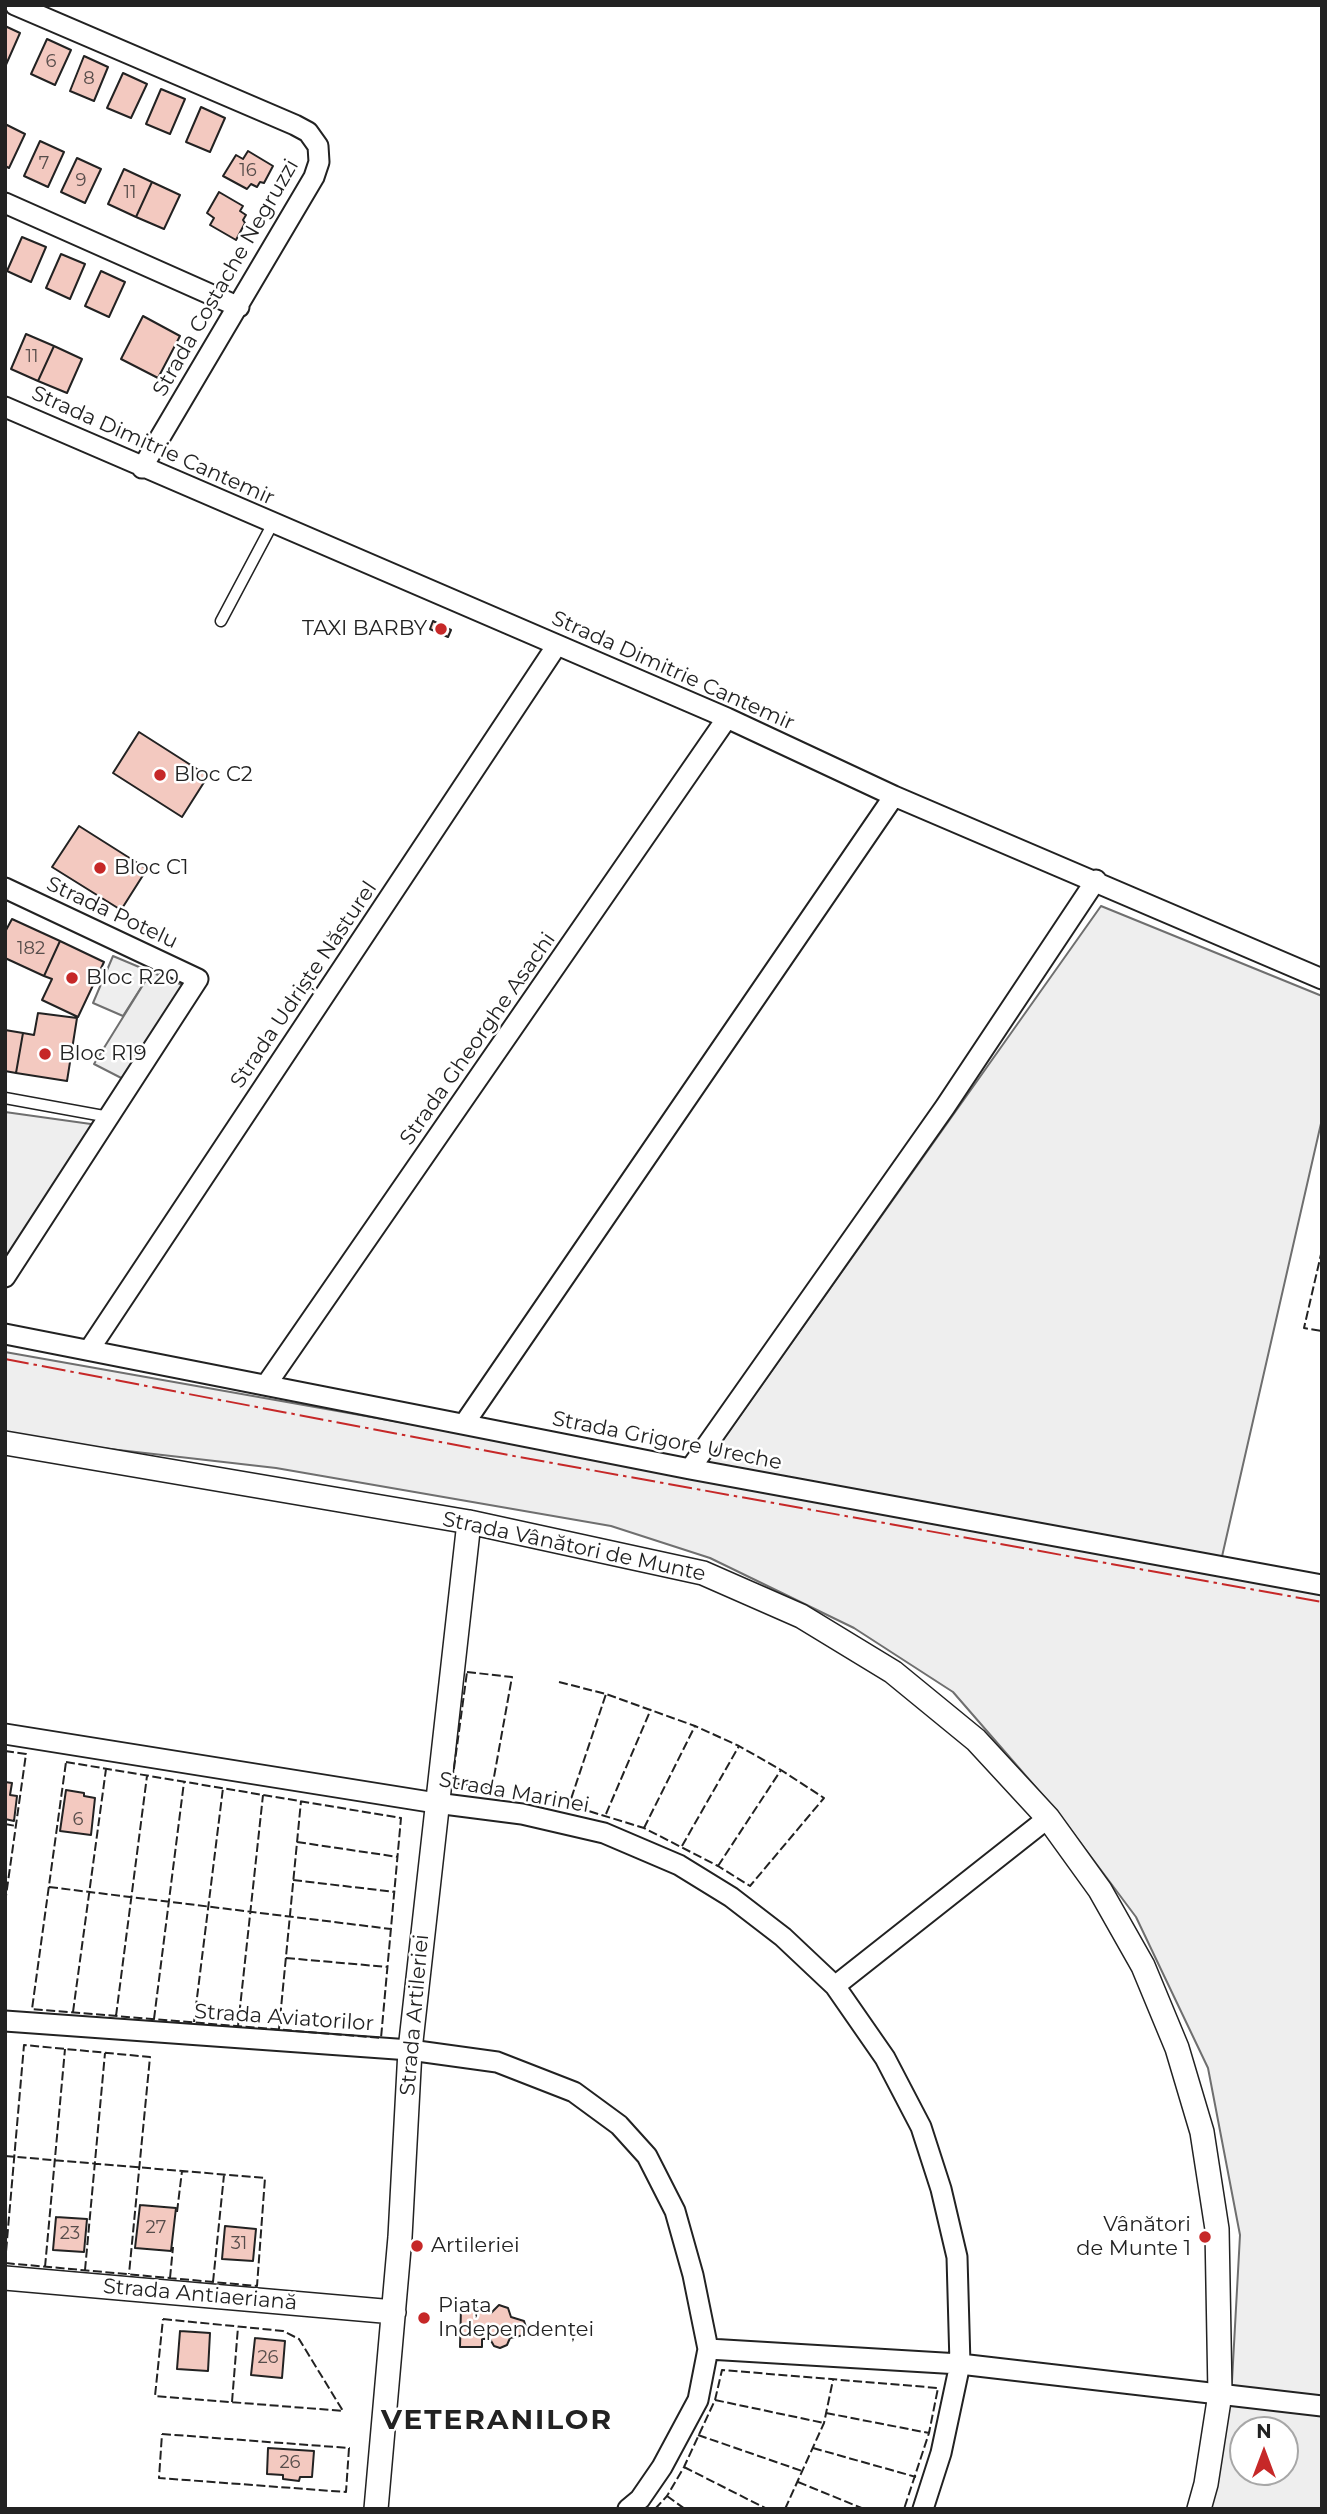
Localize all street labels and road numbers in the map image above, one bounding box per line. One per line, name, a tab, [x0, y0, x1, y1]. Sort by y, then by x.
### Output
street label: Strada Costache Negruzzi	[148, 155, 304, 401]
street label: Strada Dimitrie Cantemir	[28, 381, 278, 511]
street label: Strada Dimitrie Cantemir	[548, 606, 798, 736]
street label: Strada Potelu	[42, 872, 182, 954]
street label: Strada Udriște Năsturel	[225, 877, 383, 1093]
street label: Strada Gheorghe Asachi	[395, 928, 561, 1150]
street label: Strada Grigore Ureche	[550, 1406, 784, 1476]
street label: Strada Vânători de Munte	[440, 1507, 708, 1587]
street label: Strada Marinei	[437, 1767, 591, 1819]
street label: Strada Artileriei	[395, 1933, 435, 2097]
street label: Strada Aviatorilor	[193, 1999, 375, 2037]
street label: Strada Antiaeriană	[102, 2274, 298, 2316]

